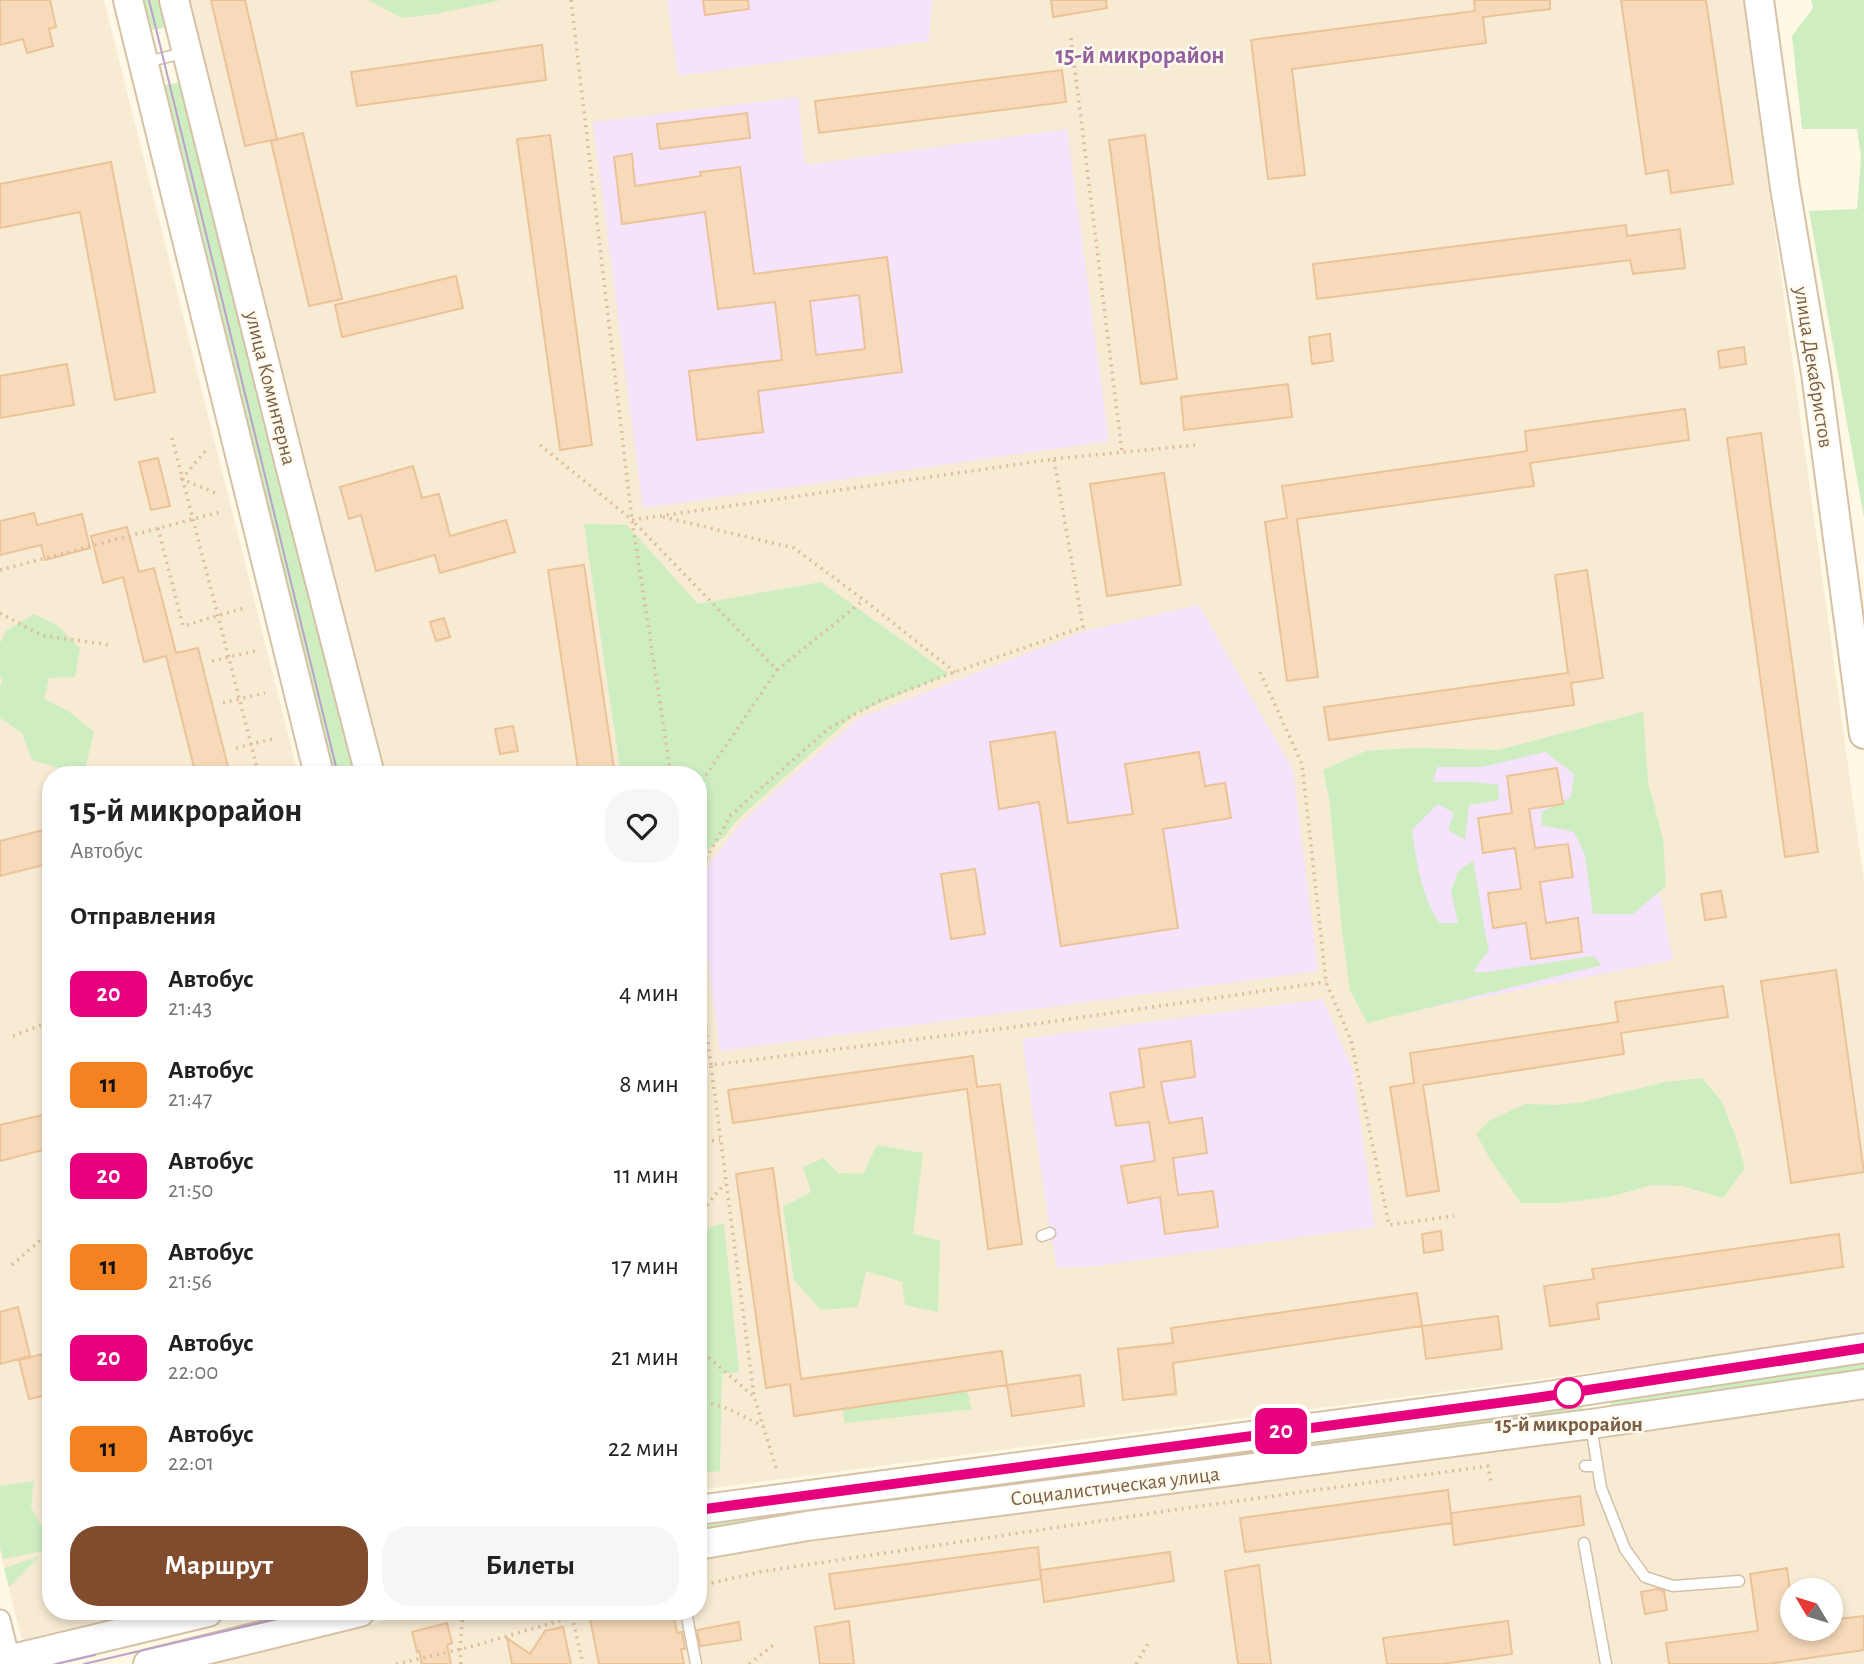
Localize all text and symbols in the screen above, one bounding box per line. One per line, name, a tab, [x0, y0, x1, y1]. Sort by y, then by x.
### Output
district label: 15-й микрорайон	[1055, 44, 1225, 68]
street label: улица Декабристов	[1790, 284, 1837, 449]
street label: улица Коминтерна	[241, 308, 300, 468]
button: heart	[605, 789, 679, 863]
text: 15-й микрорайон	[70, 795, 302, 828]
text: Автобус	[70, 840, 143, 863]
text: Отправления	[70, 903, 216, 929]
text: Автобус	[168, 966, 254, 992]
text: 4 мин	[619, 980, 679, 1006]
text: 20	[97, 982, 120, 1006]
text: 21:43	[168, 997, 212, 1020]
text: Автобус	[168, 1057, 254, 1083]
text: 8 мин	[619, 1071, 679, 1097]
text: 11	[100, 1073, 117, 1097]
text: 21:47	[168, 1088, 212, 1111]
text: Автобус	[168, 1148, 254, 1174]
text: 11 мин	[614, 1162, 679, 1188]
text: 20	[97, 1164, 120, 1188]
text: 21:50	[168, 1179, 213, 1202]
text: Автобус	[168, 1239, 254, 1265]
text: 17 мин	[612, 1253, 679, 1279]
text: 11	[100, 1255, 117, 1279]
text: 21:56	[168, 1270, 212, 1293]
text: Автобус	[168, 1330, 254, 1356]
text: 21 мин	[611, 1344, 679, 1370]
text: 20	[97, 1346, 120, 1370]
text: 22:00	[168, 1361, 219, 1384]
marker: 15-й микрорайон	[1554, 1378, 1584, 1408]
line badge: 20	[1250, 1408, 1312, 1454]
place label: 15-й микрорайон	[1495, 1414, 1643, 1435]
text: 20	[1269, 1419, 1293, 1443]
text: Автобус	[168, 1421, 254, 1447]
text: 22 мин	[608, 1435, 679, 1461]
text: 11	[100, 1437, 117, 1461]
text: 22:01	[168, 1452, 214, 1475]
street label: Социалистическая улица	[1009, 1463, 1221, 1510]
button: Маршрут	[70, 1526, 368, 1606]
button: Билеты	[382, 1526, 679, 1606]
north arrow	[1780, 1578, 1843, 1642]
map controls	[1780, 1578, 1843, 1641]

